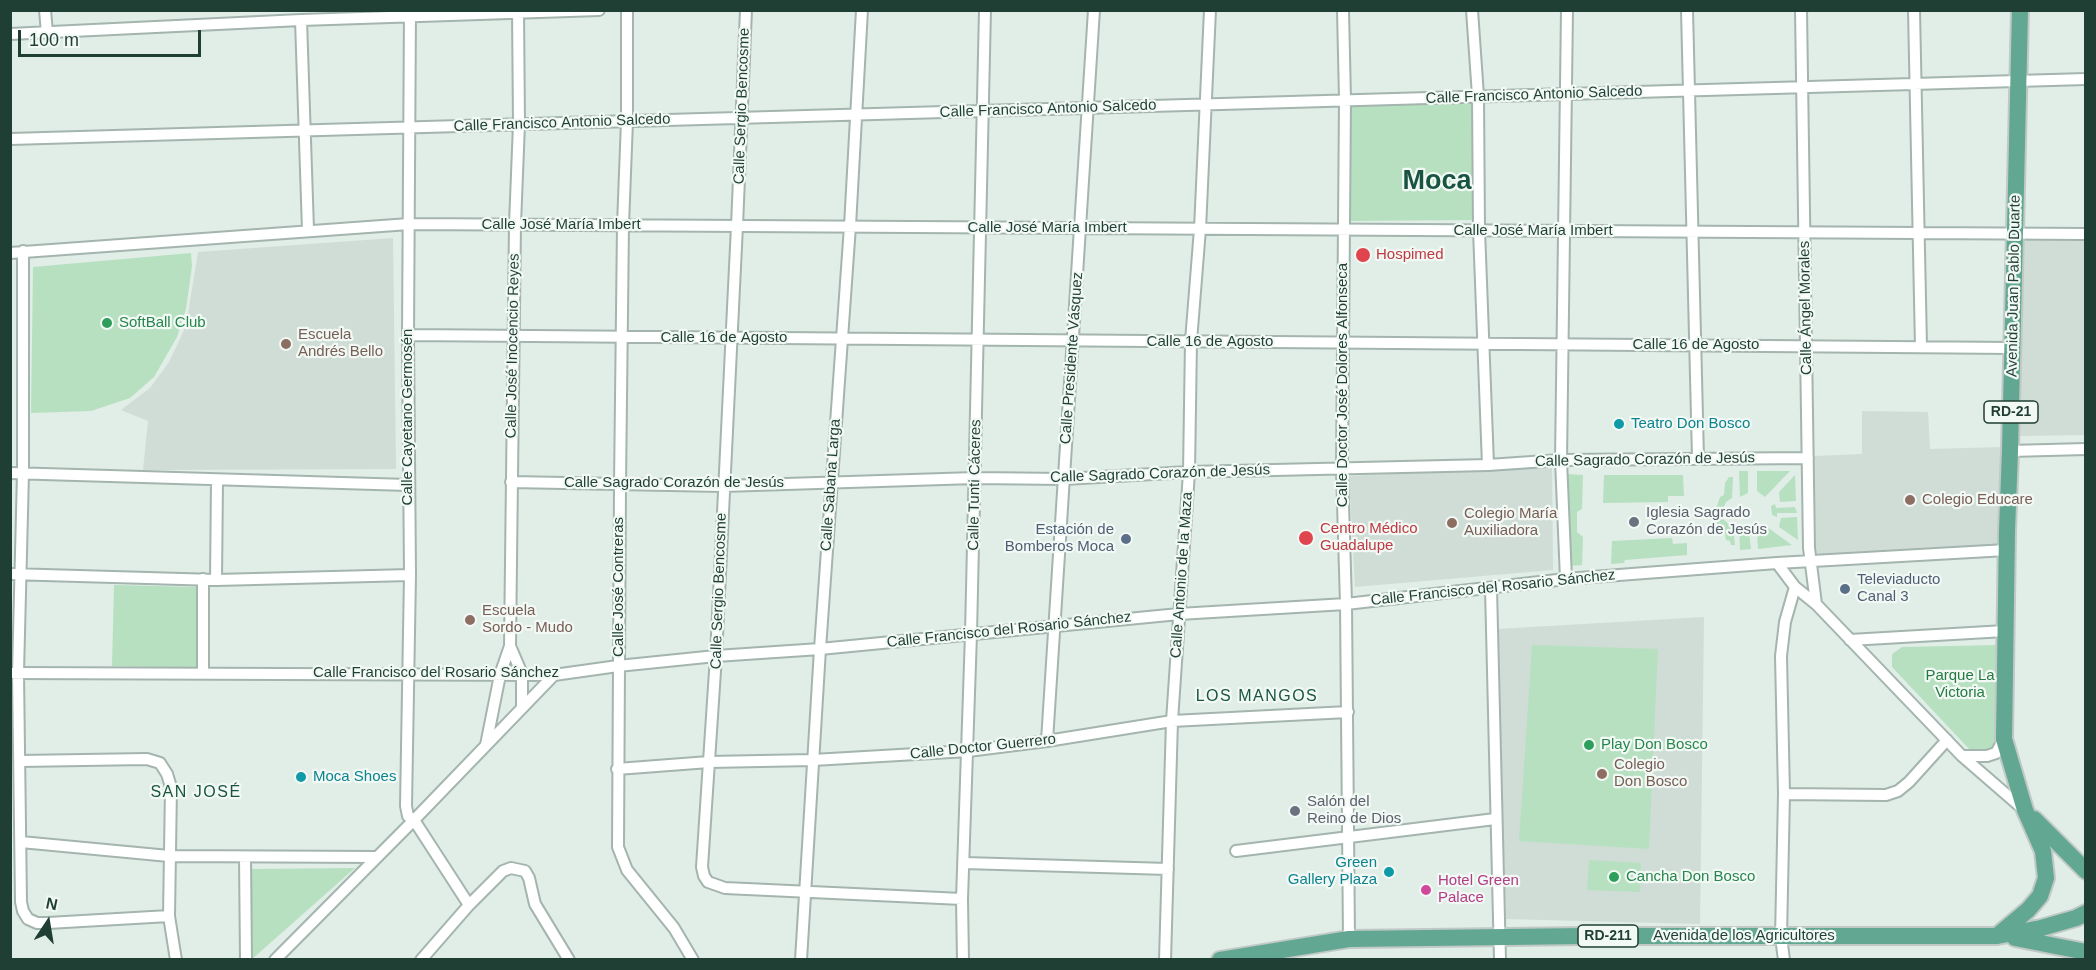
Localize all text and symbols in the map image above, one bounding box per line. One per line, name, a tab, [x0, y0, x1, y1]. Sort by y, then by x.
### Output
scale bar	[21, 18, 204, 56]
street label: Calle Sergio Bencosme	[730, 27, 754, 185]
text: 100 m	[29, 30, 79, 50]
street label: Calle Francisco Antonio Salcedo	[1425, 82, 1643, 108]
street label: Calle Francisco Antonio Salcedo	[939, 96, 1157, 122]
street label: Calle Francisco Antonio Salcedo	[453, 110, 671, 136]
district label: Moca	[1402, 166, 1472, 198]
street label: Avenida Juan Pablo Duarte	[2003, 195, 2025, 377]
street label: Calle José María Imbert	[481, 216, 641, 234]
street label: Calle José María Imbert	[967, 219, 1127, 237]
street label: Calle José María Imbert	[1453, 222, 1613, 240]
street label: Calle Ángel Morales	[1796, 241, 1816, 375]
marker: Hospimed	[1354, 246, 1372, 264]
place label: Hospimed	[1376, 246, 1444, 264]
street label: Calle José Inocencio Reyes	[502, 253, 524, 439]
street label: Calle Doctor José Dolores Alfonseca	[1334, 263, 1352, 507]
street label: Calle Presidente Vásquez	[1057, 271, 1087, 445]
place label: SoftBall Club	[119, 314, 206, 332]
marker: SoftBall Club	[100, 316, 114, 330]
place label: Escuela Andrés Bello	[298, 326, 383, 361]
street label: Calle Cayetano Germosén	[399, 329, 417, 505]
street label: Calle 16 de Agosto	[661, 329, 787, 347]
street label: Calle 16 de Agosto	[1147, 333, 1273, 351]
street label: Calle 16 de Agosto	[1633, 336, 1759, 354]
marker: Escuela Andrés Bello	[279, 337, 293, 351]
road number: RD-21	[1984, 401, 2038, 423]
place label: Teatro Don Bosco	[1631, 415, 1750, 433]
marker: Teatro Don Bosco	[1612, 417, 1626, 431]
street label: Calle Sabana Larga	[817, 418, 845, 552]
street label: Calle Tunti Cáceres	[965, 419, 985, 551]
street label: Calle Sagrado Corazón de Jesús	[1535, 449, 1755, 471]
street label: Calle Sagrado Corazón de Jesús	[1050, 461, 1270, 487]
street label: Calle Sagrado Corazón de Jesús	[564, 474, 784, 492]
street label: Calle Antonio de la Maza	[1167, 491, 1197, 659]
place label: Colegio Educare	[1922, 491, 2033, 509]
marker: Colegio Educare	[1903, 493, 1917, 507]
place label: Iglesia Sagrado Corazón de Jesús	[1646, 504, 1767, 539]
place label: Colegio María Auxiliadora	[1464, 505, 1557, 540]
street label: Calle Sergio Bencosme	[707, 512, 731, 670]
marker: Iglesia Sagrado Corazón de Jesús	[1627, 515, 1641, 529]
marker: Colegio María Auxiliadora	[1445, 516, 1459, 530]
street label: Calle José Contreras	[610, 517, 628, 657]
place label: Centro Médico Guadalupe	[1320, 520, 1418, 555]
place label: Estación de Bomberos Moca	[1005, 521, 1114, 556]
marker: Centro Médico Guadalupe	[1297, 529, 1315, 547]
marker: Estación de Bomberos Moca	[1119, 532, 1133, 546]
street label: Calle Francisco del Rosario Sánchez	[1370, 566, 1616, 610]
place label: Televiaducto Canal 3	[1857, 571, 1940, 606]
marker: Televiaducto Canal 3	[1838, 582, 1852, 596]
place label: Escuela Sordo - Mudo	[482, 602, 573, 637]
street label: Calle Francisco del Rosario Sánchez	[886, 608, 1132, 652]
marker: Escuela Sordo - Mudo	[463, 613, 477, 627]
street label: Calle Francisco del Rosario Sánchez	[313, 664, 559, 682]
park label: Parque La Victoria	[1925, 667, 1995, 702]
district label: LOS MANGOS	[1196, 687, 1318, 707]
street label: Calle Doctor Guerrero	[909, 730, 1057, 764]
place label: Play Don Bosco	[1601, 736, 1708, 754]
marker: Play Don Bosco	[1582, 738, 1596, 752]
place label: Colegio Don Bosco	[1614, 756, 1687, 791]
marker: Colegio Don Bosco	[1595, 767, 1609, 781]
place label: Moca Shoes	[313, 768, 396, 786]
marker: Moca Shoes	[294, 770, 308, 784]
district label: SAN JOSÉ	[150, 783, 242, 803]
place label: Salón del Reino de Dios	[1307, 793, 1401, 828]
marker: Salón del Reino de Dios	[1288, 804, 1302, 818]
place label: Green Gallery Plaza	[1288, 854, 1377, 889]
marker: Green Gallery Plaza	[1382, 865, 1396, 879]
place label: Cancha Don Bosco	[1626, 868, 1755, 886]
marker: Cancha Don Bosco	[1607, 870, 1621, 884]
place label: Hotel Green Palace	[1438, 872, 1519, 907]
marker: Hotel Green Palace	[1419, 883, 1433, 897]
north arrow	[18, 892, 78, 952]
text: N	[44, 894, 59, 913]
road number: RD-211	[1578, 925, 1638, 947]
street label: Avenida de los Agricultores	[1653, 927, 1835, 945]

